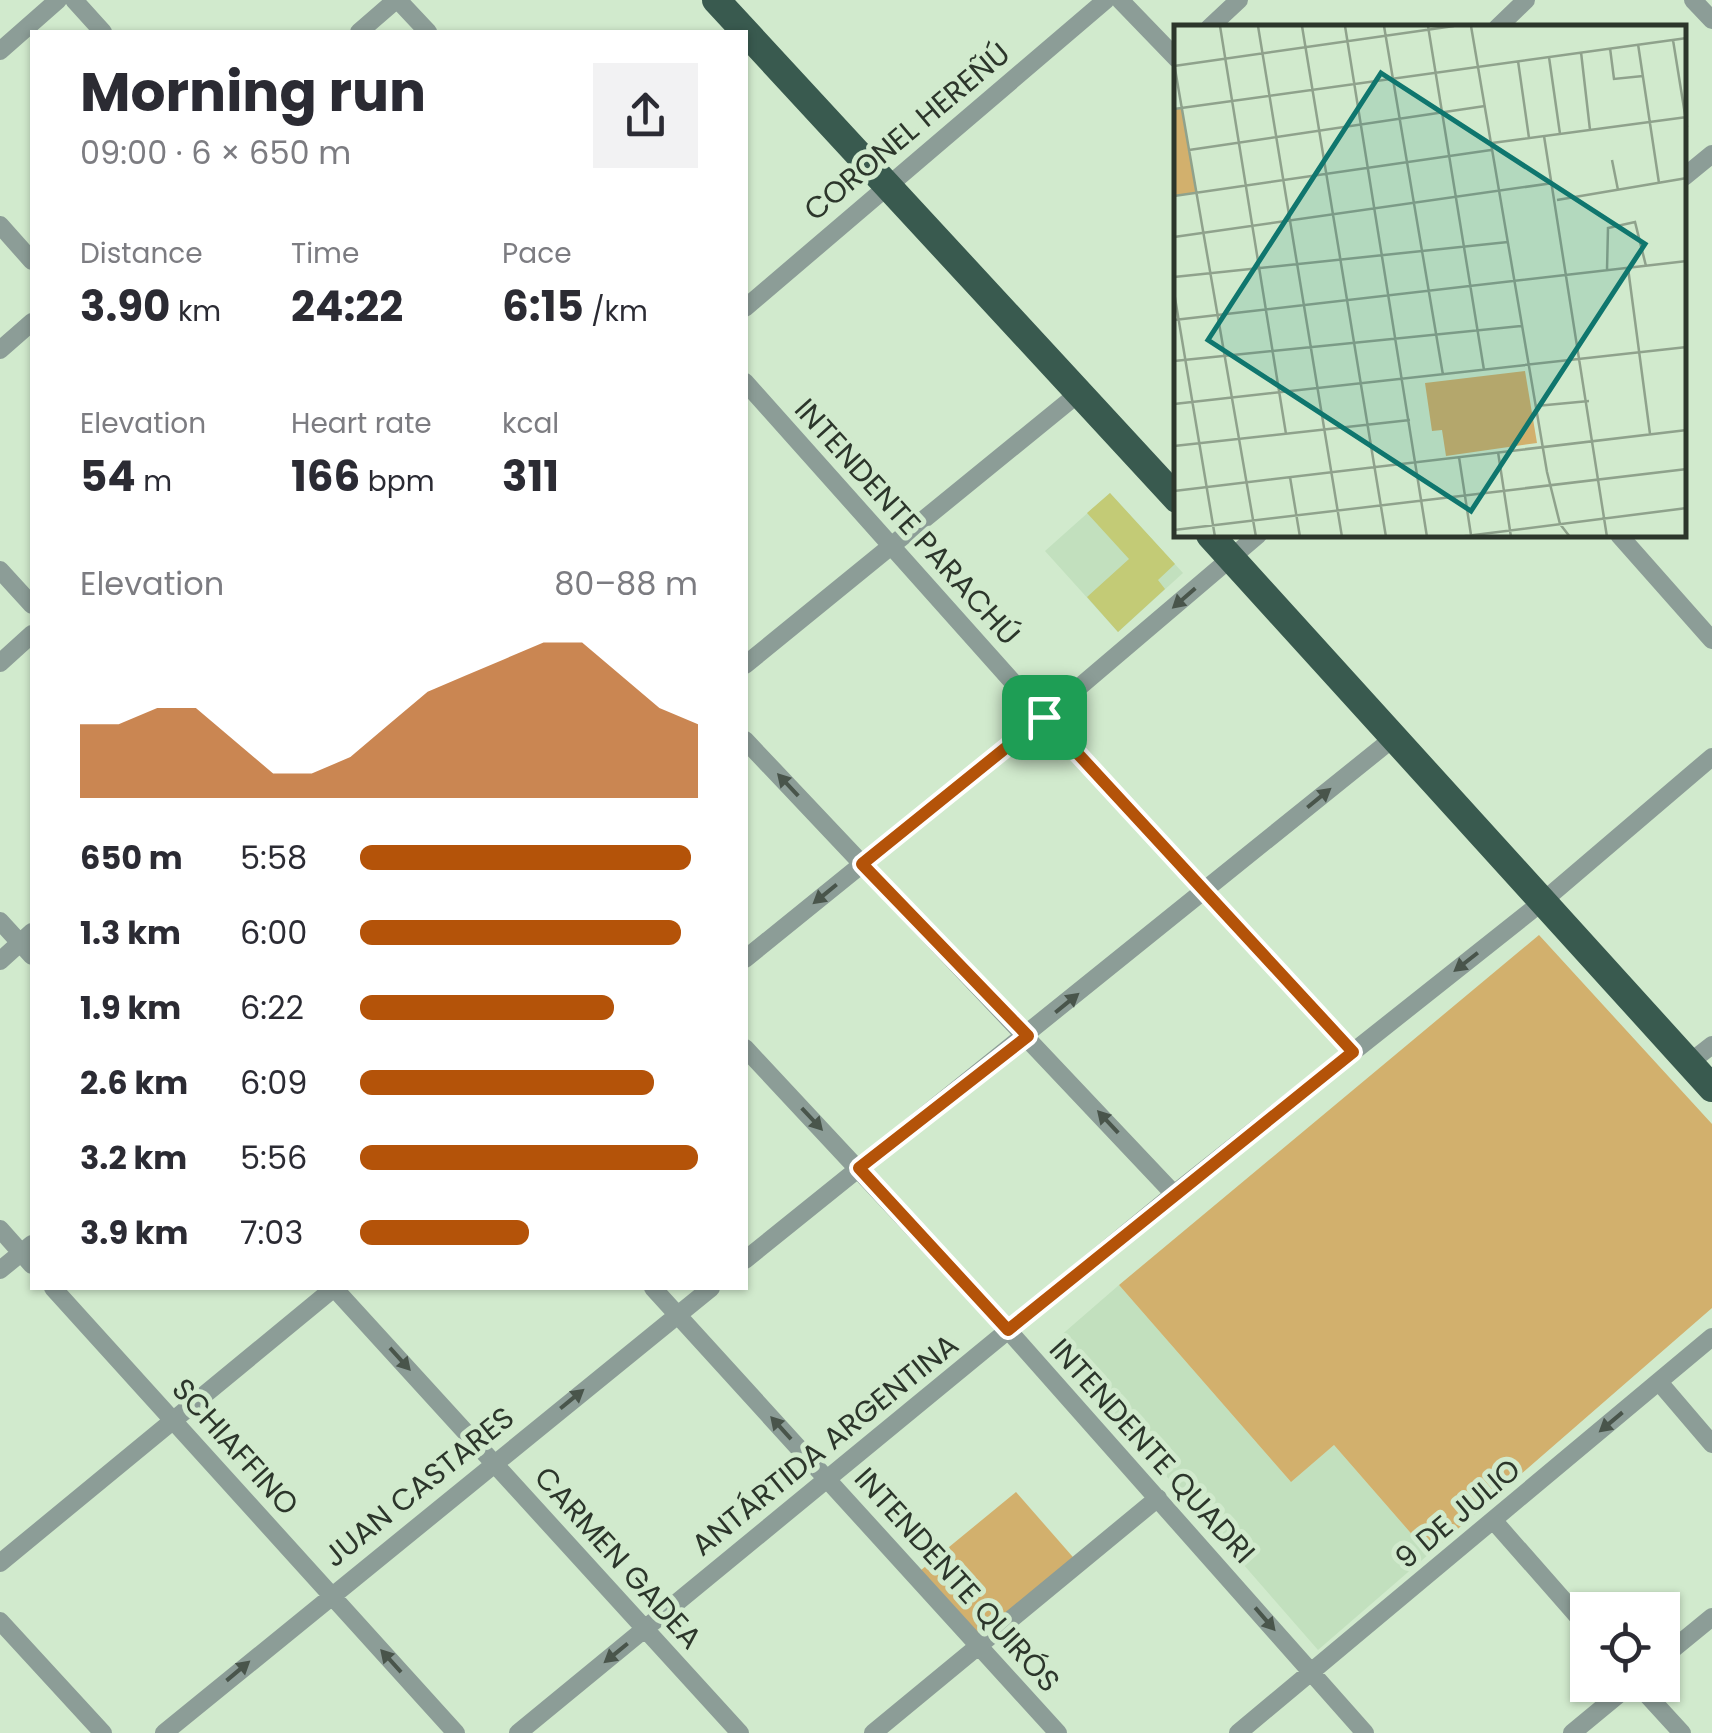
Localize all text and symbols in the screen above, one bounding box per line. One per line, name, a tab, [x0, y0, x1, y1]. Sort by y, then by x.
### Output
inset map	[1174, 25, 1687, 538]
street label: CORONEL HEREÑÚ	[794, 33, 1019, 231]
text: Morning run	[80, 53, 426, 130]
button: share	[593, 63, 698, 168]
text: 09:00 · 6 × 650 m	[80, 130, 351, 175]
text: Distance	[80, 234, 203, 273]
text: Time	[291, 234, 359, 273]
text: Pace	[502, 234, 572, 273]
text: 3.90	[80, 277, 170, 336]
text: 24:22	[291, 277, 403, 336]
text: 6:15	[502, 277, 584, 336]
text: km	[170, 292, 221, 331]
text: /km	[584, 292, 648, 331]
street label: INTENDENTE PARACHÚ	[785, 389, 1030, 654]
text: Elevation	[80, 404, 206, 443]
text: Heart rate	[291, 404, 432, 443]
text: kcal	[502, 404, 559, 443]
text: 54	[80, 447, 136, 506]
text: 166	[291, 447, 360, 506]
text: 311	[502, 447, 559, 506]
text: m	[136, 462, 172, 501]
text: bpm	[360, 462, 435, 501]
text: Elevation	[80, 561, 224, 606]
text: 80–88 m	[554, 561, 698, 606]
one-way arrow	[1171, 587, 1196, 608]
pin	[1002, 675, 1087, 760]
icon: arrive	[1017, 690, 1072, 745]
one-way arrow	[777, 773, 800, 797]
one-way arrow	[1307, 788, 1332, 809]
text: 650 m	[80, 835, 183, 880]
text: 5:58	[240, 835, 307, 880]
one-way arrow	[813, 883, 838, 904]
text: 1.3 km	[80, 910, 181, 955]
text: 6:00	[240, 910, 307, 955]
one-way arrow	[1453, 951, 1479, 972]
text: 1.9 km	[80, 985, 181, 1030]
text: 6:22	[240, 985, 304, 1030]
one-way arrow	[1055, 993, 1080, 1014]
text: 2.6 km	[80, 1060, 188, 1105]
text: 6:09	[240, 1060, 307, 1105]
one-way arrow	[800, 1106, 823, 1130]
one-way arrow	[1097, 1111, 1120, 1135]
text: 3.2 km	[80, 1135, 187, 1180]
text: 5:56	[240, 1135, 307, 1180]
text: 3.9 km	[80, 1210, 189, 1255]
text: 7:03	[240, 1210, 303, 1255]
street label: ANTÁRTIDA ARGENTINA	[682, 1323, 967, 1566]
street label: INTENDENTE QUADRI	[1040, 1329, 1265, 1573]
one-way arrow	[388, 1347, 411, 1371]
street label: SCHIAFFINO	[162, 1369, 309, 1525]
one-way arrow	[560, 1389, 585, 1410]
street label: JUAN CASTARES	[314, 1396, 523, 1577]
one-way arrow	[1598, 1411, 1623, 1433]
one-way arrow	[770, 1416, 793, 1440]
street label: 9 DE JULIO	[1386, 1448, 1530, 1579]
street label: CARMEN GADEA	[525, 1457, 712, 1658]
street label: INTENDENTE QUIRÓS	[845, 1458, 1070, 1702]
map controls	[1570, 1592, 1680, 1702]
button: locate	[1570, 1592, 1680, 1702]
one-way arrow	[1253, 1606, 1275, 1631]
one-way arrow	[604, 1642, 629, 1663]
one-way arrow	[380, 1649, 403, 1673]
one-way arrow	[226, 1660, 251, 1682]

